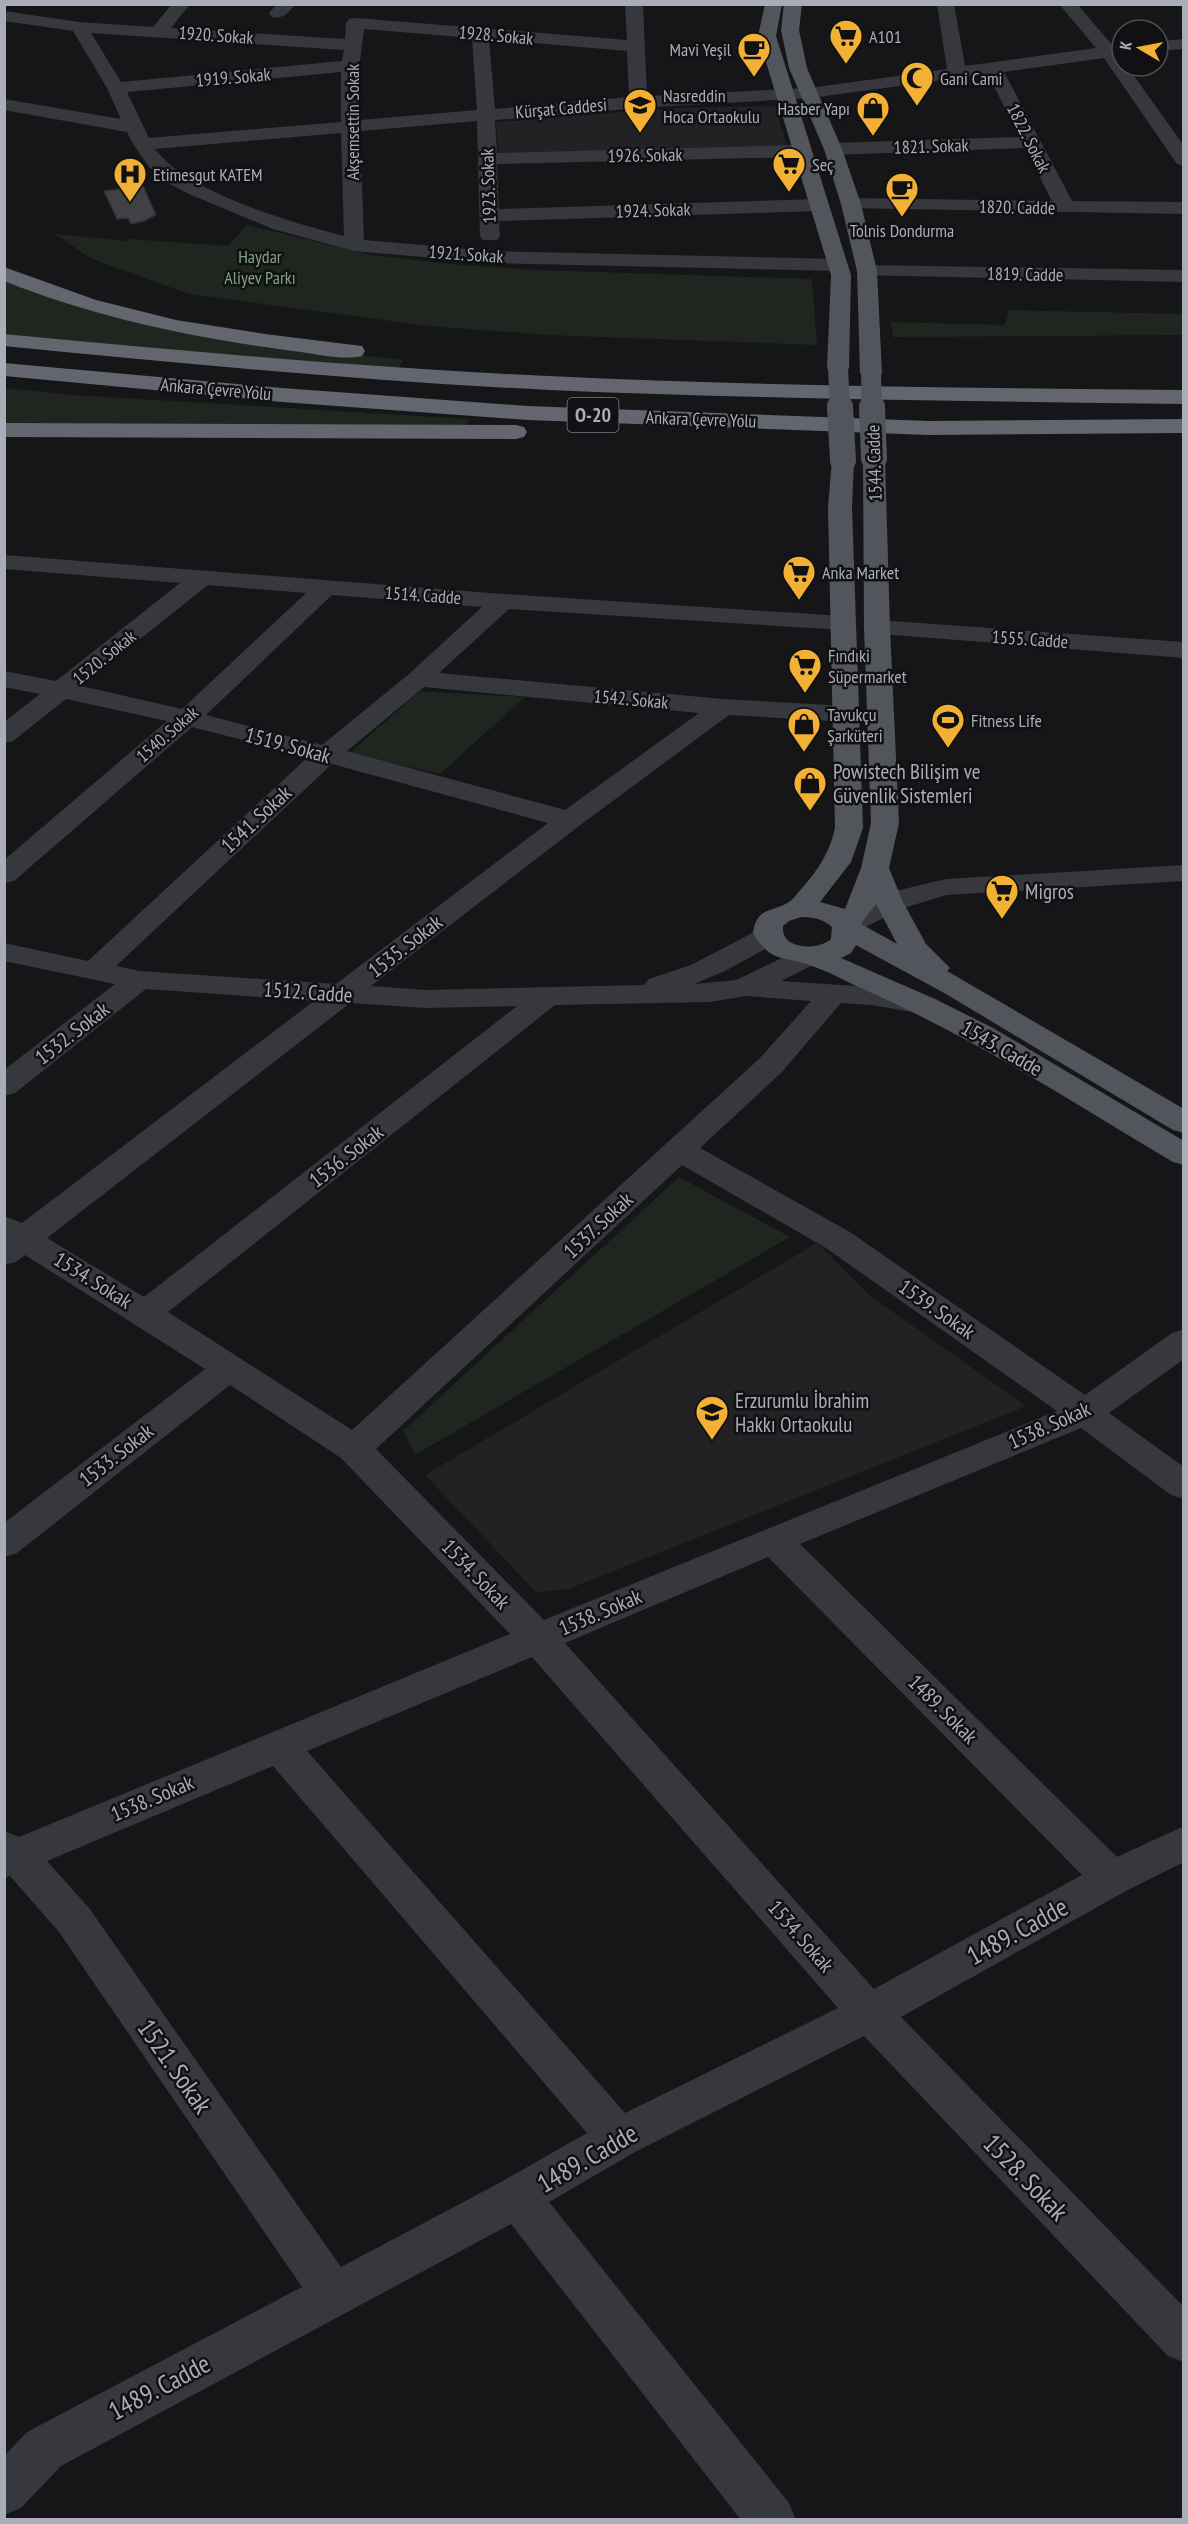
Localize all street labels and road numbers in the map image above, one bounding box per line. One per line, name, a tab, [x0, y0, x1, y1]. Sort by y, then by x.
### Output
street label: 1928. Sokak	[458, 20, 534, 50]
street label: 1920. Sokak	[178, 21, 254, 49]
street label: 1919. Sokak	[195, 62, 271, 92]
street label: Akşemsettin Sokak	[341, 64, 364, 180]
street label: Kürşat Caddesi	[514, 93, 608, 123]
street label: 1822. Sokak	[1002, 99, 1056, 177]
street label: 1821. Sokak	[893, 133, 969, 159]
street label: 1926. Sokak	[607, 143, 683, 167]
street label: 1923. Sokak	[475, 148, 501, 224]
street label: 1820. Cadde	[979, 195, 1055, 219]
street label: 1924. Sokak	[615, 197, 691, 223]
street label: 1921. Sokak	[428, 240, 504, 268]
street label: 1819. Cadde	[987, 262, 1063, 286]
street label: Ankara Çevre Yolu	[160, 373, 272, 405]
road number: O-20	[568, 398, 618, 432]
street label: Ankara Çevre Yolu	[645, 406, 757, 432]
street label: 1544. Cadde	[861, 424, 887, 502]
street label: 1514. Cadde	[384, 581, 462, 609]
street label: 1520. Sokak	[68, 624, 140, 690]
street label: 1555. Cadde	[991, 625, 1069, 653]
street label: 1542. Sokak	[593, 684, 669, 714]
street label: 1540. Sokak	[131, 701, 203, 767]
street label: 1519. Sokak	[242, 721, 334, 769]
street label: 1541. Sokak	[215, 779, 297, 859]
street label: 1535. Sokak	[362, 908, 448, 984]
street label: 1512. Cadde	[263, 975, 353, 1009]
street label: 1532. Sokak	[29, 995, 115, 1071]
street label: 1543. Cadde	[957, 1014, 1047, 1082]
street label: 1536. Sokak	[303, 1118, 389, 1194]
street label: 1537. Sokak	[558, 1186, 638, 1264]
street label: 1534. Sokak	[49, 1245, 137, 1315]
street label: 1539. Sokak	[893, 1273, 981, 1345]
street label: 1538. Sokak	[1004, 1395, 1094, 1455]
street label: 1533. Sokak	[73, 1417, 159, 1493]
street label: 1534. Sokak	[436, 1533, 516, 1615]
street label: 1538. Sokak	[555, 1583, 645, 1641]
street label: 1489. Sokak	[903, 1669, 983, 1749]
street label: 1538. Sokak	[107, 1769, 197, 1827]
street label: 1489. Cadde	[961, 1890, 1073, 1972]
street label: 1534. Sokak	[762, 1894, 840, 1978]
street label: 1521. Sokak	[130, 2012, 220, 2120]
street label: 1489. Cadde	[531, 2116, 643, 2200]
street label: 1528. Sokak	[977, 2127, 1075, 2227]
street label: 1489. Cadde	[102, 2347, 216, 2427]

